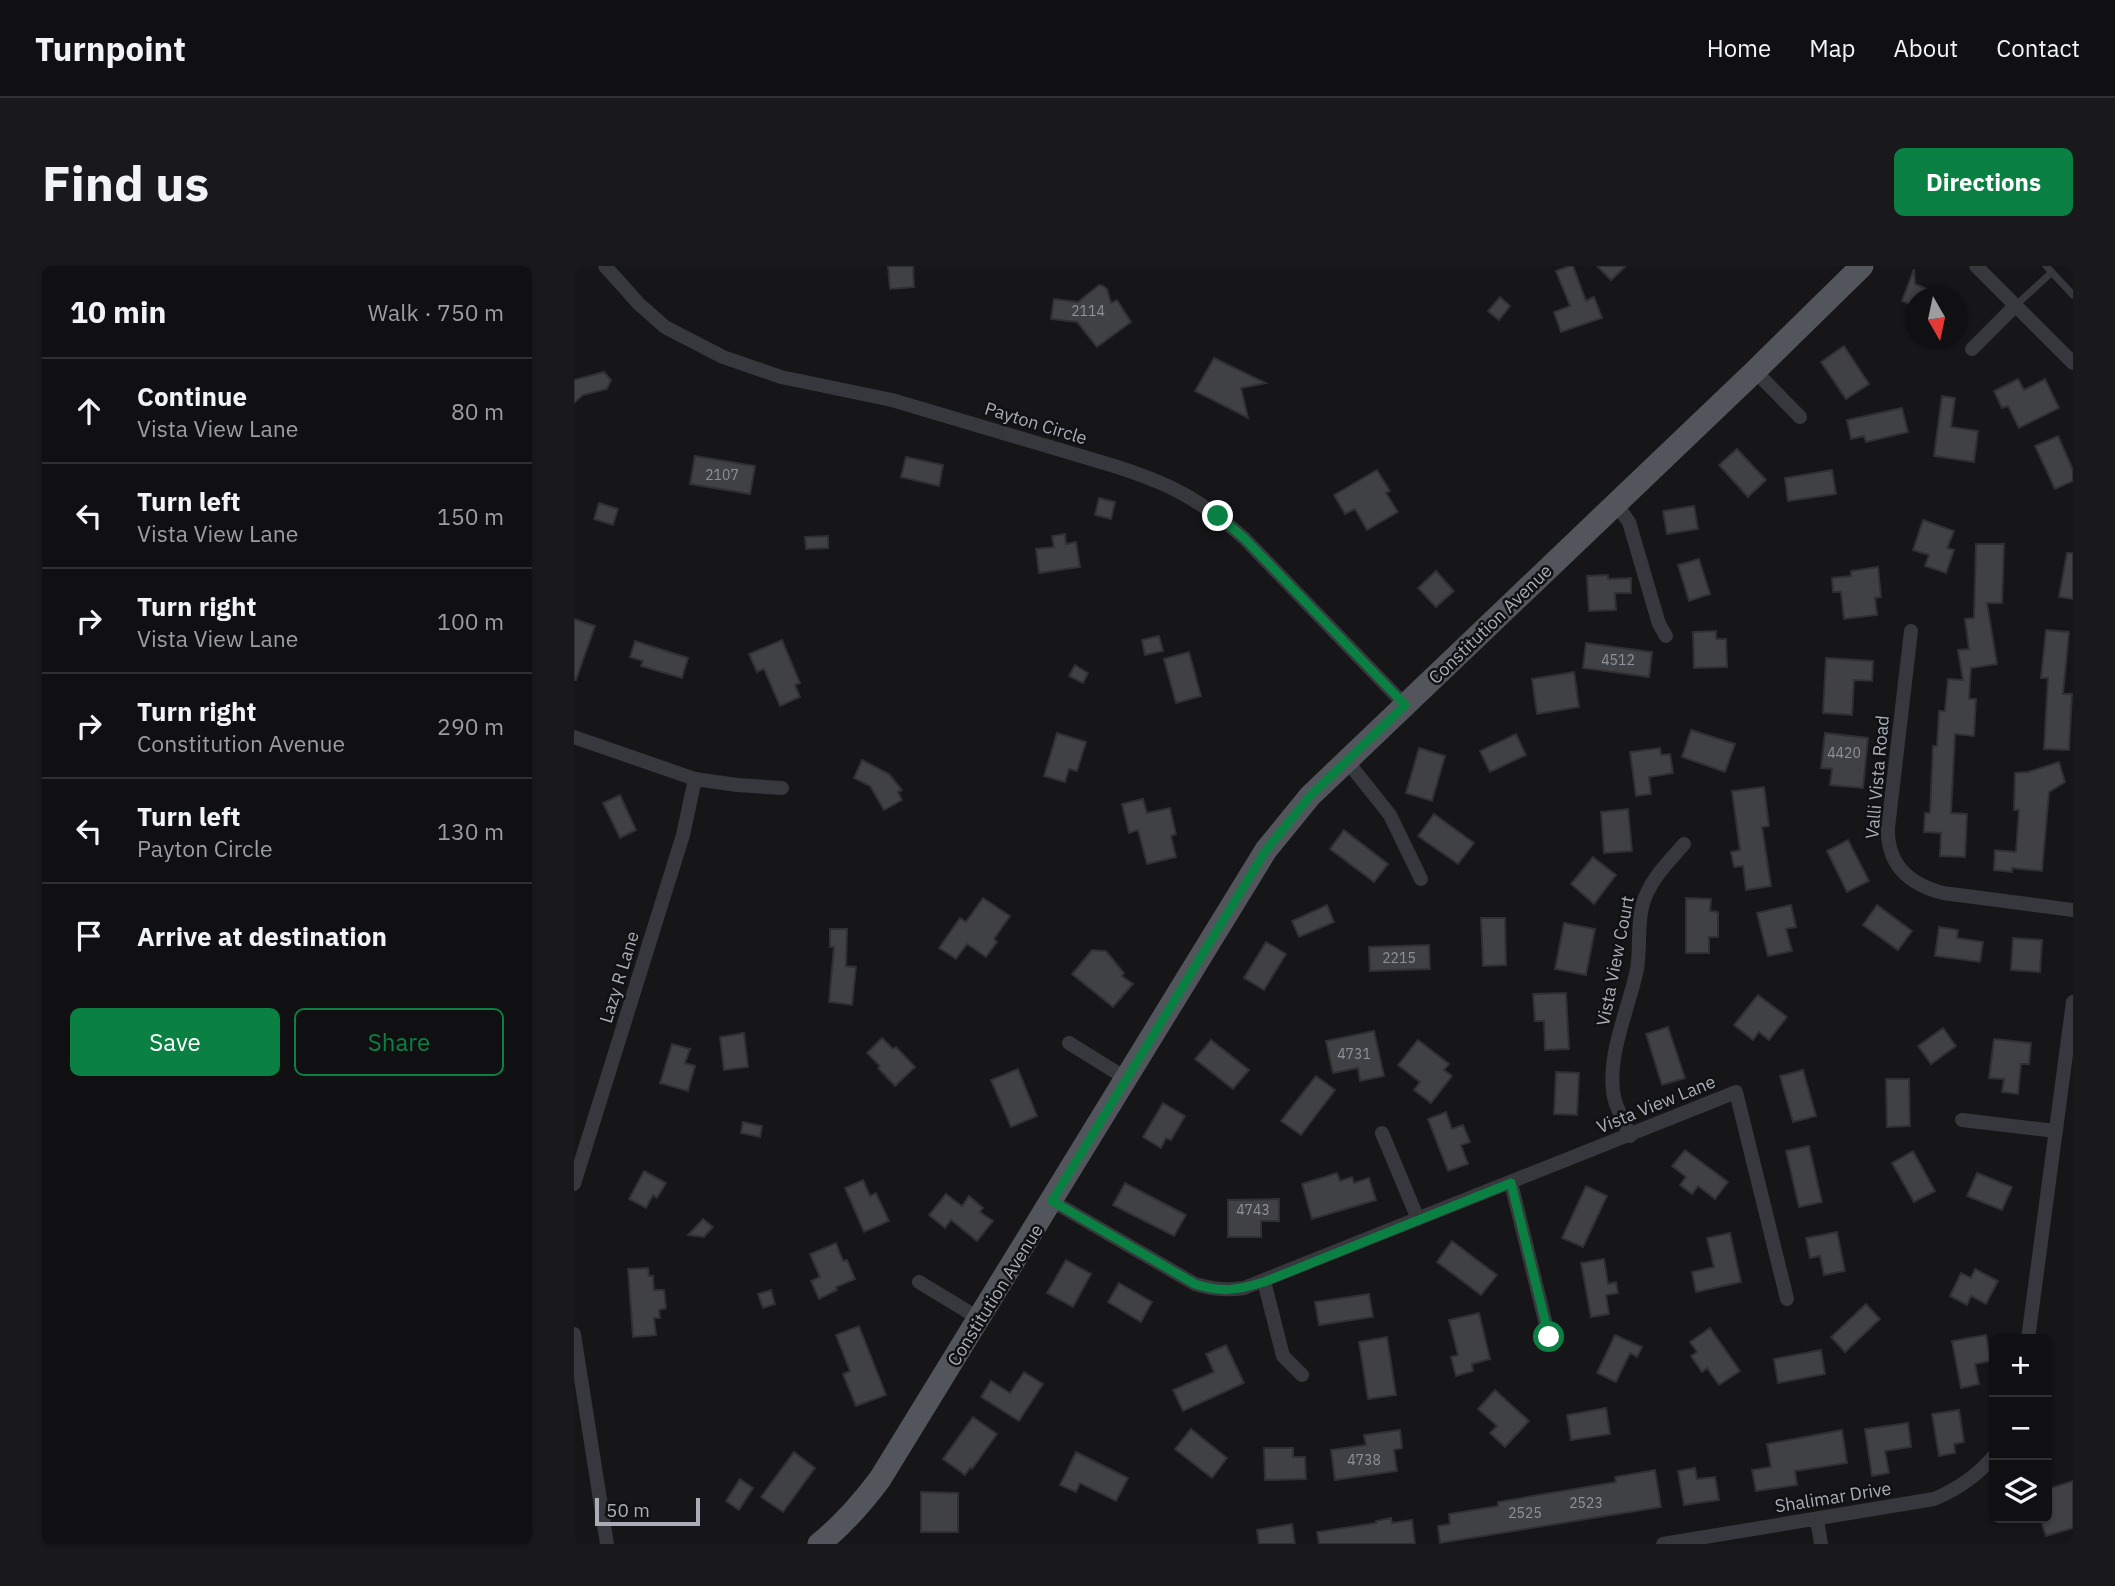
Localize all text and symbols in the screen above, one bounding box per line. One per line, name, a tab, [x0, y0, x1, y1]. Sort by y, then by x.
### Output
text: Turnpoint	[35, 27, 186, 70]
text: Home	[1707, 32, 1771, 64]
text: Map	[1809, 32, 1855, 64]
text: About	[1893, 32, 1958, 64]
text: Contact	[1996, 32, 2080, 64]
button: Directions	[1894, 148, 2073, 216]
text: Find us	[42, 151, 209, 214]
north arrow	[1905, 287, 1968, 350]
text: 10 min	[70, 292, 166, 331]
text: Walk · 750 m	[368, 297, 504, 327]
house number: 2114	[1071, 302, 1105, 320]
text: Continue	[137, 379, 247, 413]
icon: ahead	[70, 392, 108, 430]
text: 80 m	[451, 396, 504, 426]
street label: Payton Circle	[982, 396, 1090, 450]
text: Vista View Lane	[137, 413, 298, 443]
house number: 2107	[705, 466, 739, 484]
text: Turn left	[137, 484, 240, 518]
icon: left	[70, 497, 108, 535]
route end	[1202, 500, 1233, 531]
text: 150 m	[437, 501, 504, 531]
text: Vista View Lane	[137, 518, 298, 548]
street label: Constitution Avenue	[1423, 559, 1557, 689]
text: Turn right	[137, 589, 256, 623]
icon: right	[70, 602, 108, 640]
text: 100 m	[437, 606, 504, 636]
text: Vista View Lane	[137, 623, 298, 653]
house number: 4512	[1601, 651, 1635, 669]
text: Turn right	[137, 694, 256, 728]
icon: right	[70, 707, 108, 745]
text: 290 m	[437, 711, 504, 741]
street label: Valli Vista Road	[1860, 714, 1894, 840]
text: Constitution Avenue	[137, 728, 345, 758]
house number: 4420	[1827, 744, 1861, 762]
text: Turn left	[137, 799, 240, 833]
icon: left	[70, 812, 108, 850]
text: 130 m	[437, 816, 504, 846]
text: Payton Circle	[137, 833, 273, 863]
street label: Vista View Court	[1591, 894, 1639, 1028]
icon: arrive	[70, 917, 108, 955]
text: Arrive at destination	[137, 919, 387, 953]
street label: Lazy R Lane	[594, 928, 644, 1026]
house number: 2215	[1382, 949, 1416, 967]
button: Save	[70, 1008, 280, 1076]
button: Share	[294, 1008, 504, 1076]
house number: 4731	[1337, 1045, 1371, 1063]
street label: Vista View Lane	[1593, 1070, 1719, 1138]
house number: 4743	[1236, 1201, 1270, 1219]
street label: Constitution Avenue	[942, 1220, 1048, 1370]
route start	[1533, 1321, 1564, 1352]
map controls	[1989, 1334, 2052, 1523]
button: +	[1989, 1334, 2052, 1397]
button: −	[1989, 1397, 2052, 1460]
house number: 4738	[1347, 1451, 1381, 1469]
button: layers	[1989, 1460, 2052, 1523]
street label: Shalimar Drive	[1773, 1476, 1893, 1518]
house number: 2523	[1569, 1494, 1603, 1512]
scale bar	[595, 1495, 700, 1527]
text: 50 m	[606, 1498, 650, 1522]
house number: 2525	[1508, 1504, 1542, 1522]

